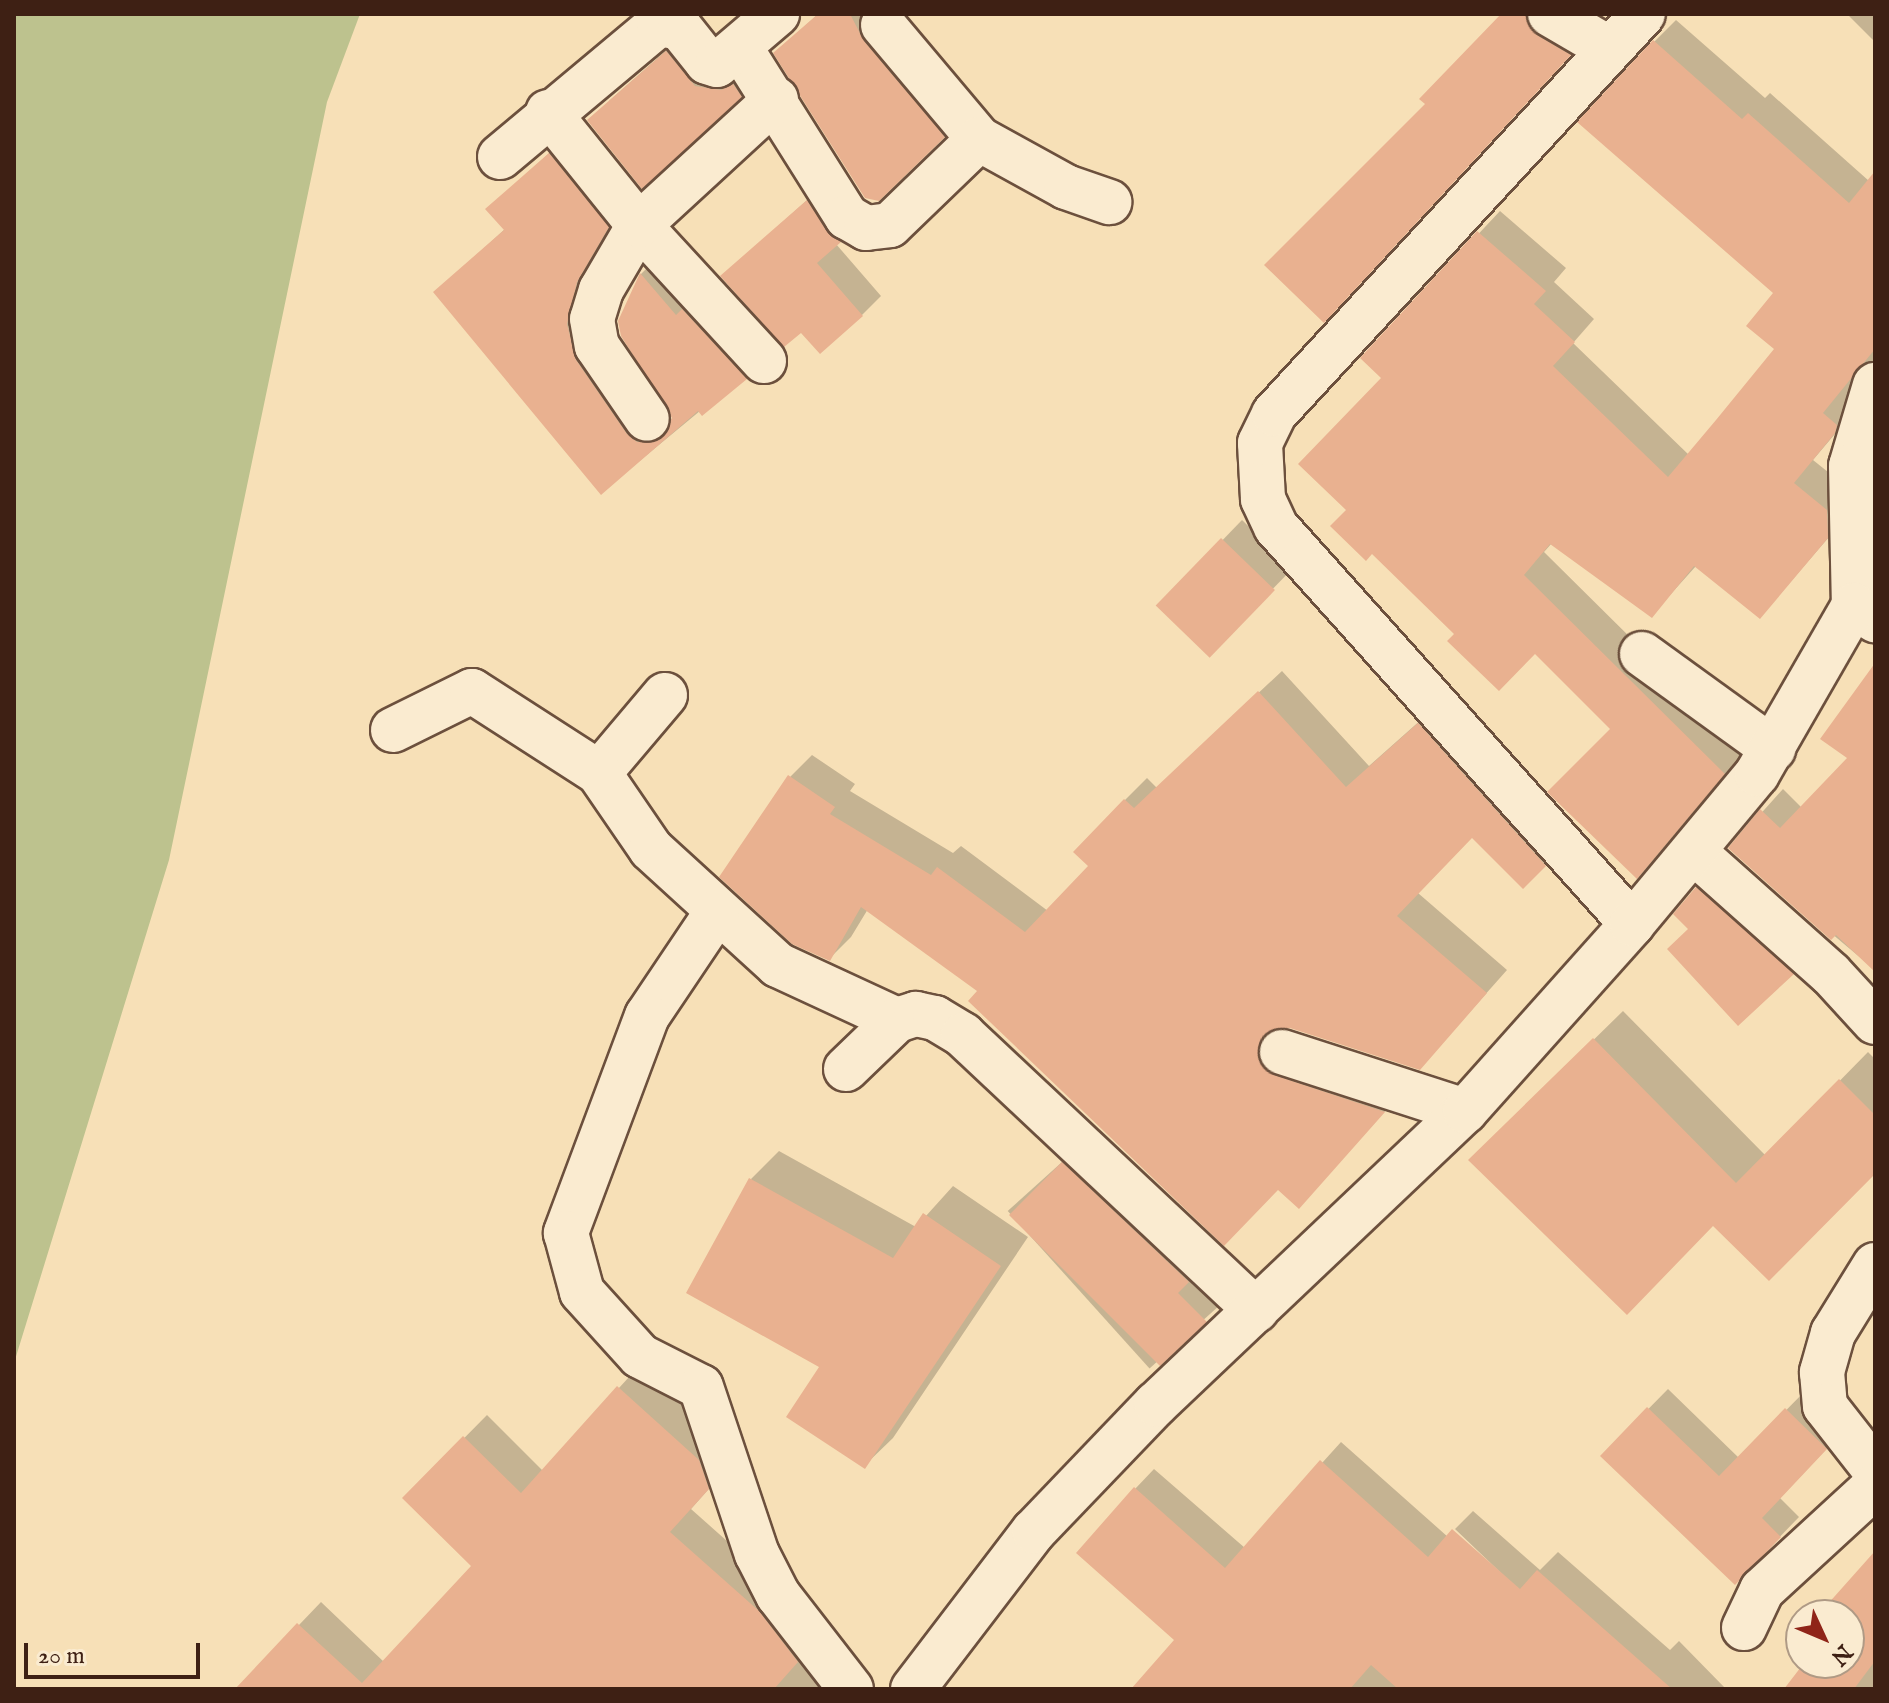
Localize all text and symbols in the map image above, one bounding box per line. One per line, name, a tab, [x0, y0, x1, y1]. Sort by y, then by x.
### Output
north arrow	[1785, 1599, 1865, 1679]
scale bar	[28, 1627, 204, 1677]
text: N	[1824, 1638, 1858, 1671]
text: 20 m	[38, 1641, 85, 1672]

